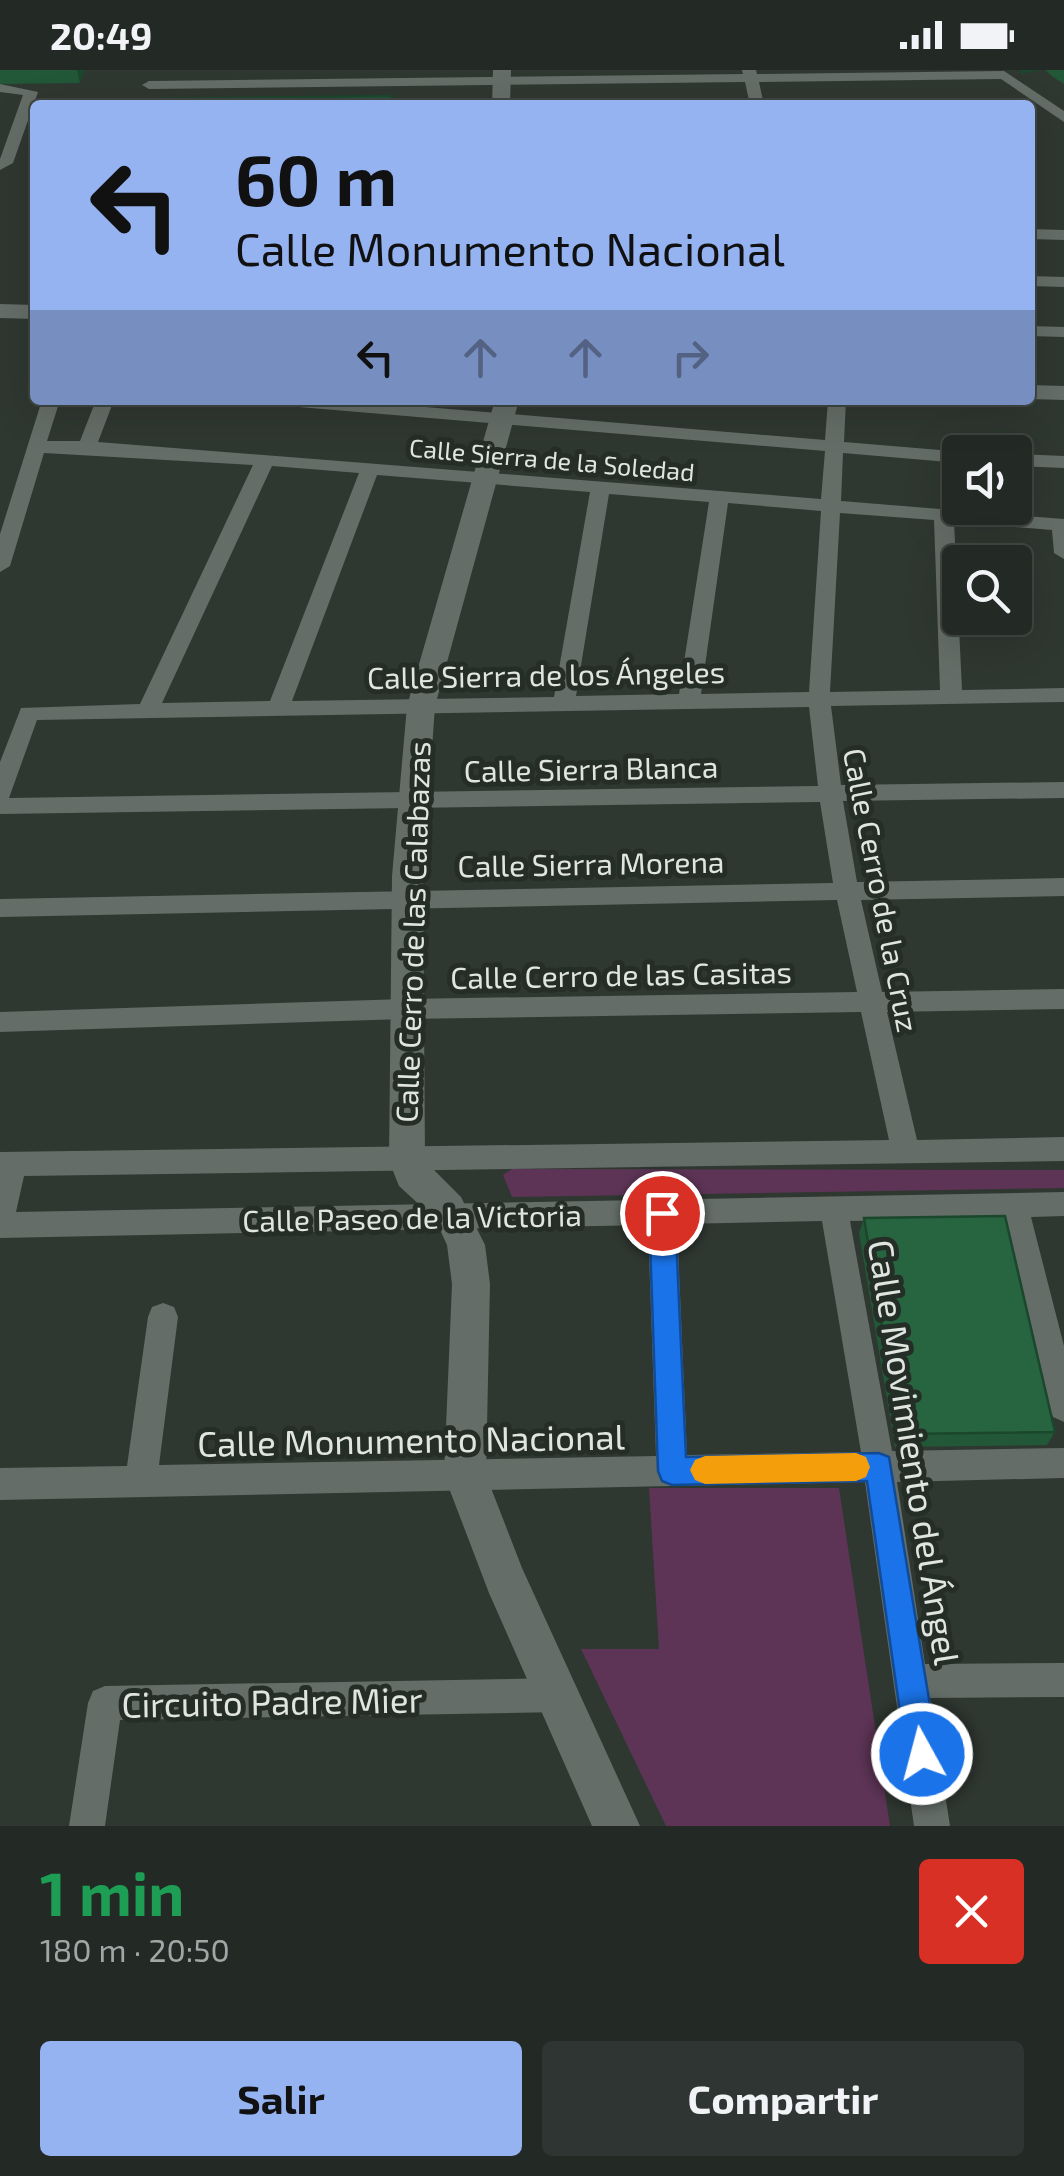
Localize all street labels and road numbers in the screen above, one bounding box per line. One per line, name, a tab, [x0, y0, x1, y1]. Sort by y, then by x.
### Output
street label: Calle Sierra de la Soledad	[408, 432, 696, 486]
street label: Calle Sierra de los Ángeles	[367, 653, 725, 695]
street label: Calle Cerro de las Calabazas	[387, 741, 437, 1123]
street label: Calle Cerro de la Cruz	[837, 745, 927, 1035]
street label: Calle Sierra Blanca	[464, 748, 718, 788]
street label: Calle Sierra Morena	[457, 843, 725, 883]
street label: Calle Cerro de las Casitas	[450, 953, 792, 995]
street label: Calle Paseo de la Victoria	[242, 1196, 582, 1238]
street label: Calle Movimiento del Ángel	[861, 1237, 969, 1668]
street label: Calle Monumento Nacional	[197, 1414, 626, 1464]
street label: Circuito Padre Mier	[121, 1677, 423, 1725]

